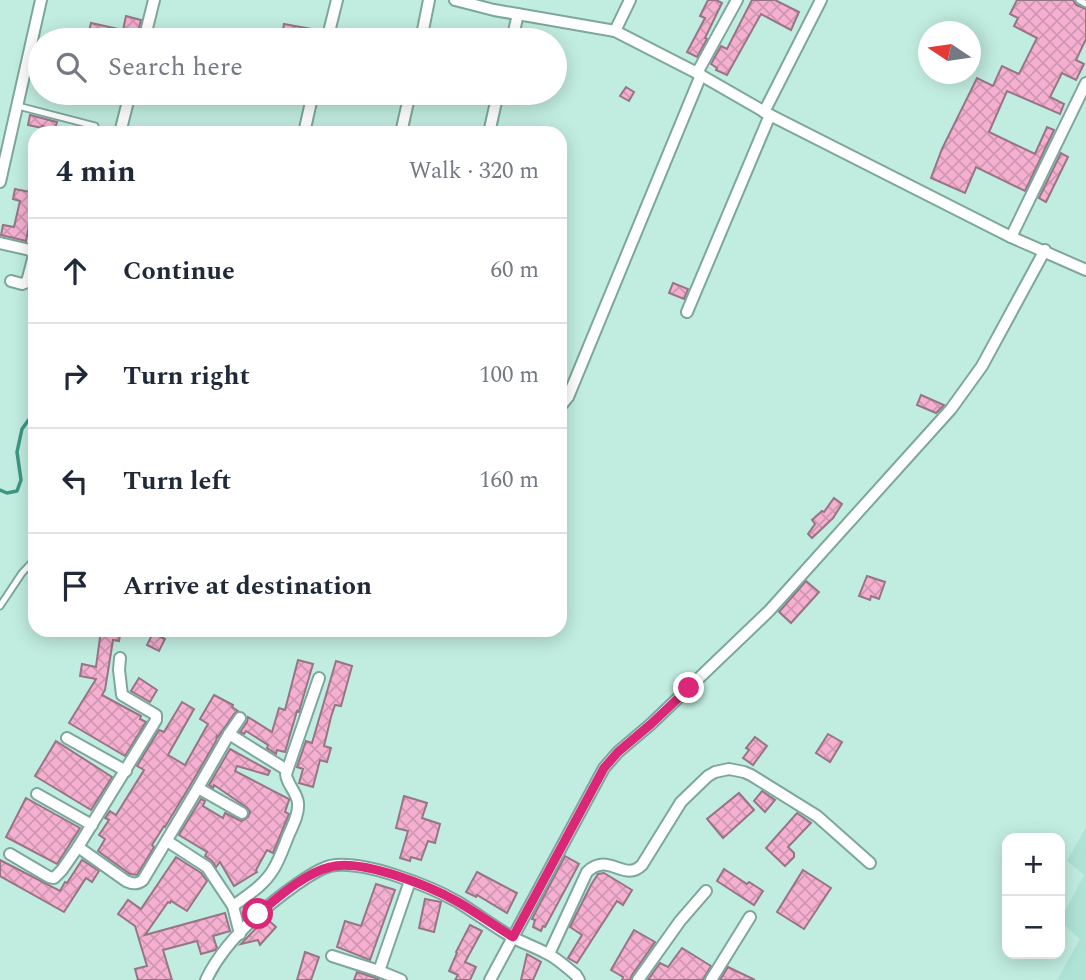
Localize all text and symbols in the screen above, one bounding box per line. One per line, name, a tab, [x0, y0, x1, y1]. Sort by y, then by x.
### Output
north arrow	[918, 21, 981, 84]
search box	[28, 28, 567, 105]
text: Search here	[108, 47, 243, 87]
icon: search	[52, 48, 90, 86]
text: 4 min	[56, 149, 136, 195]
text: Walk · 320 m	[409, 154, 539, 189]
text: Continue	[123, 251, 235, 291]
icon: ahead	[56, 252, 94, 290]
text: 60 m	[490, 253, 539, 288]
text: Turn right	[123, 356, 250, 396]
icon: right	[56, 357, 94, 395]
text: 100 m	[479, 358, 539, 393]
text: Turn left	[123, 461, 231, 501]
icon: left	[56, 462, 94, 500]
text: 160 m	[479, 463, 539, 498]
text: Arrive at destination	[123, 566, 372, 606]
icon: arrive	[56, 567, 94, 605]
route end	[673, 672, 704, 703]
map controls	[1002, 833, 1065, 959]
button: +	[1002, 833, 1065, 896]
button: −	[1002, 896, 1065, 959]
route start	[242, 898, 273, 929]

